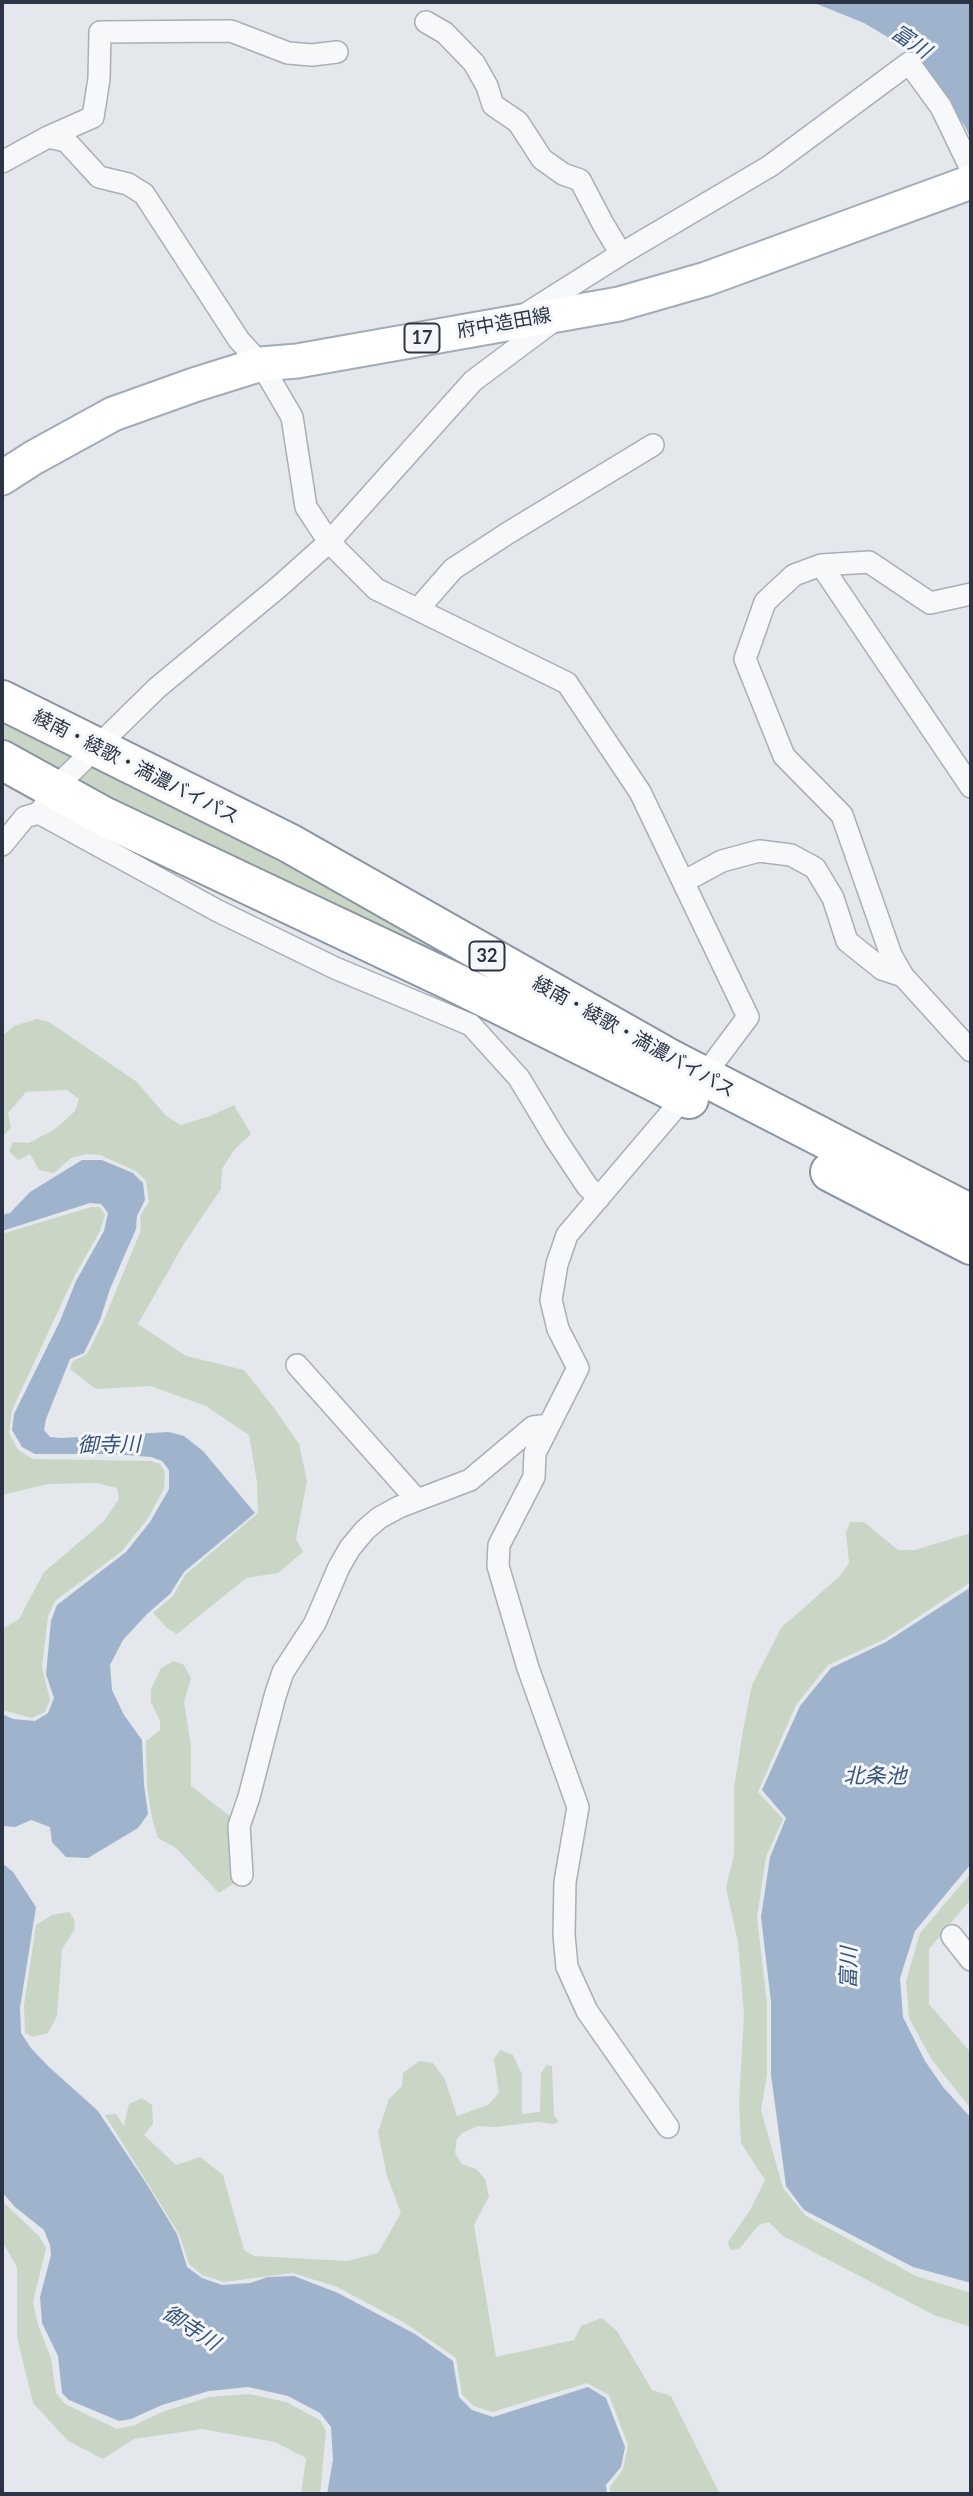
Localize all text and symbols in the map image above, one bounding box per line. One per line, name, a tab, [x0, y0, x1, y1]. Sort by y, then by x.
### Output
water label: 富川	[887, 20, 935, 64]
street label: 府中造田線	[455, 304, 553, 342]
road number: 17	[404, 324, 440, 352]
street label: 綾南・綾歌・満濃バイパス	[29, 705, 243, 829]
road number: 32	[470, 942, 504, 971]
street label: 綾南・綾歌・満濃バイパス	[529, 972, 739, 1102]
water label: 御寺川	[77, 1432, 141, 1458]
water label: 北条池	[844, 1763, 906, 1789]
water label: 富川	[836, 1947, 862, 1989]
water label: 御寺川	[158, 2300, 224, 2356]

